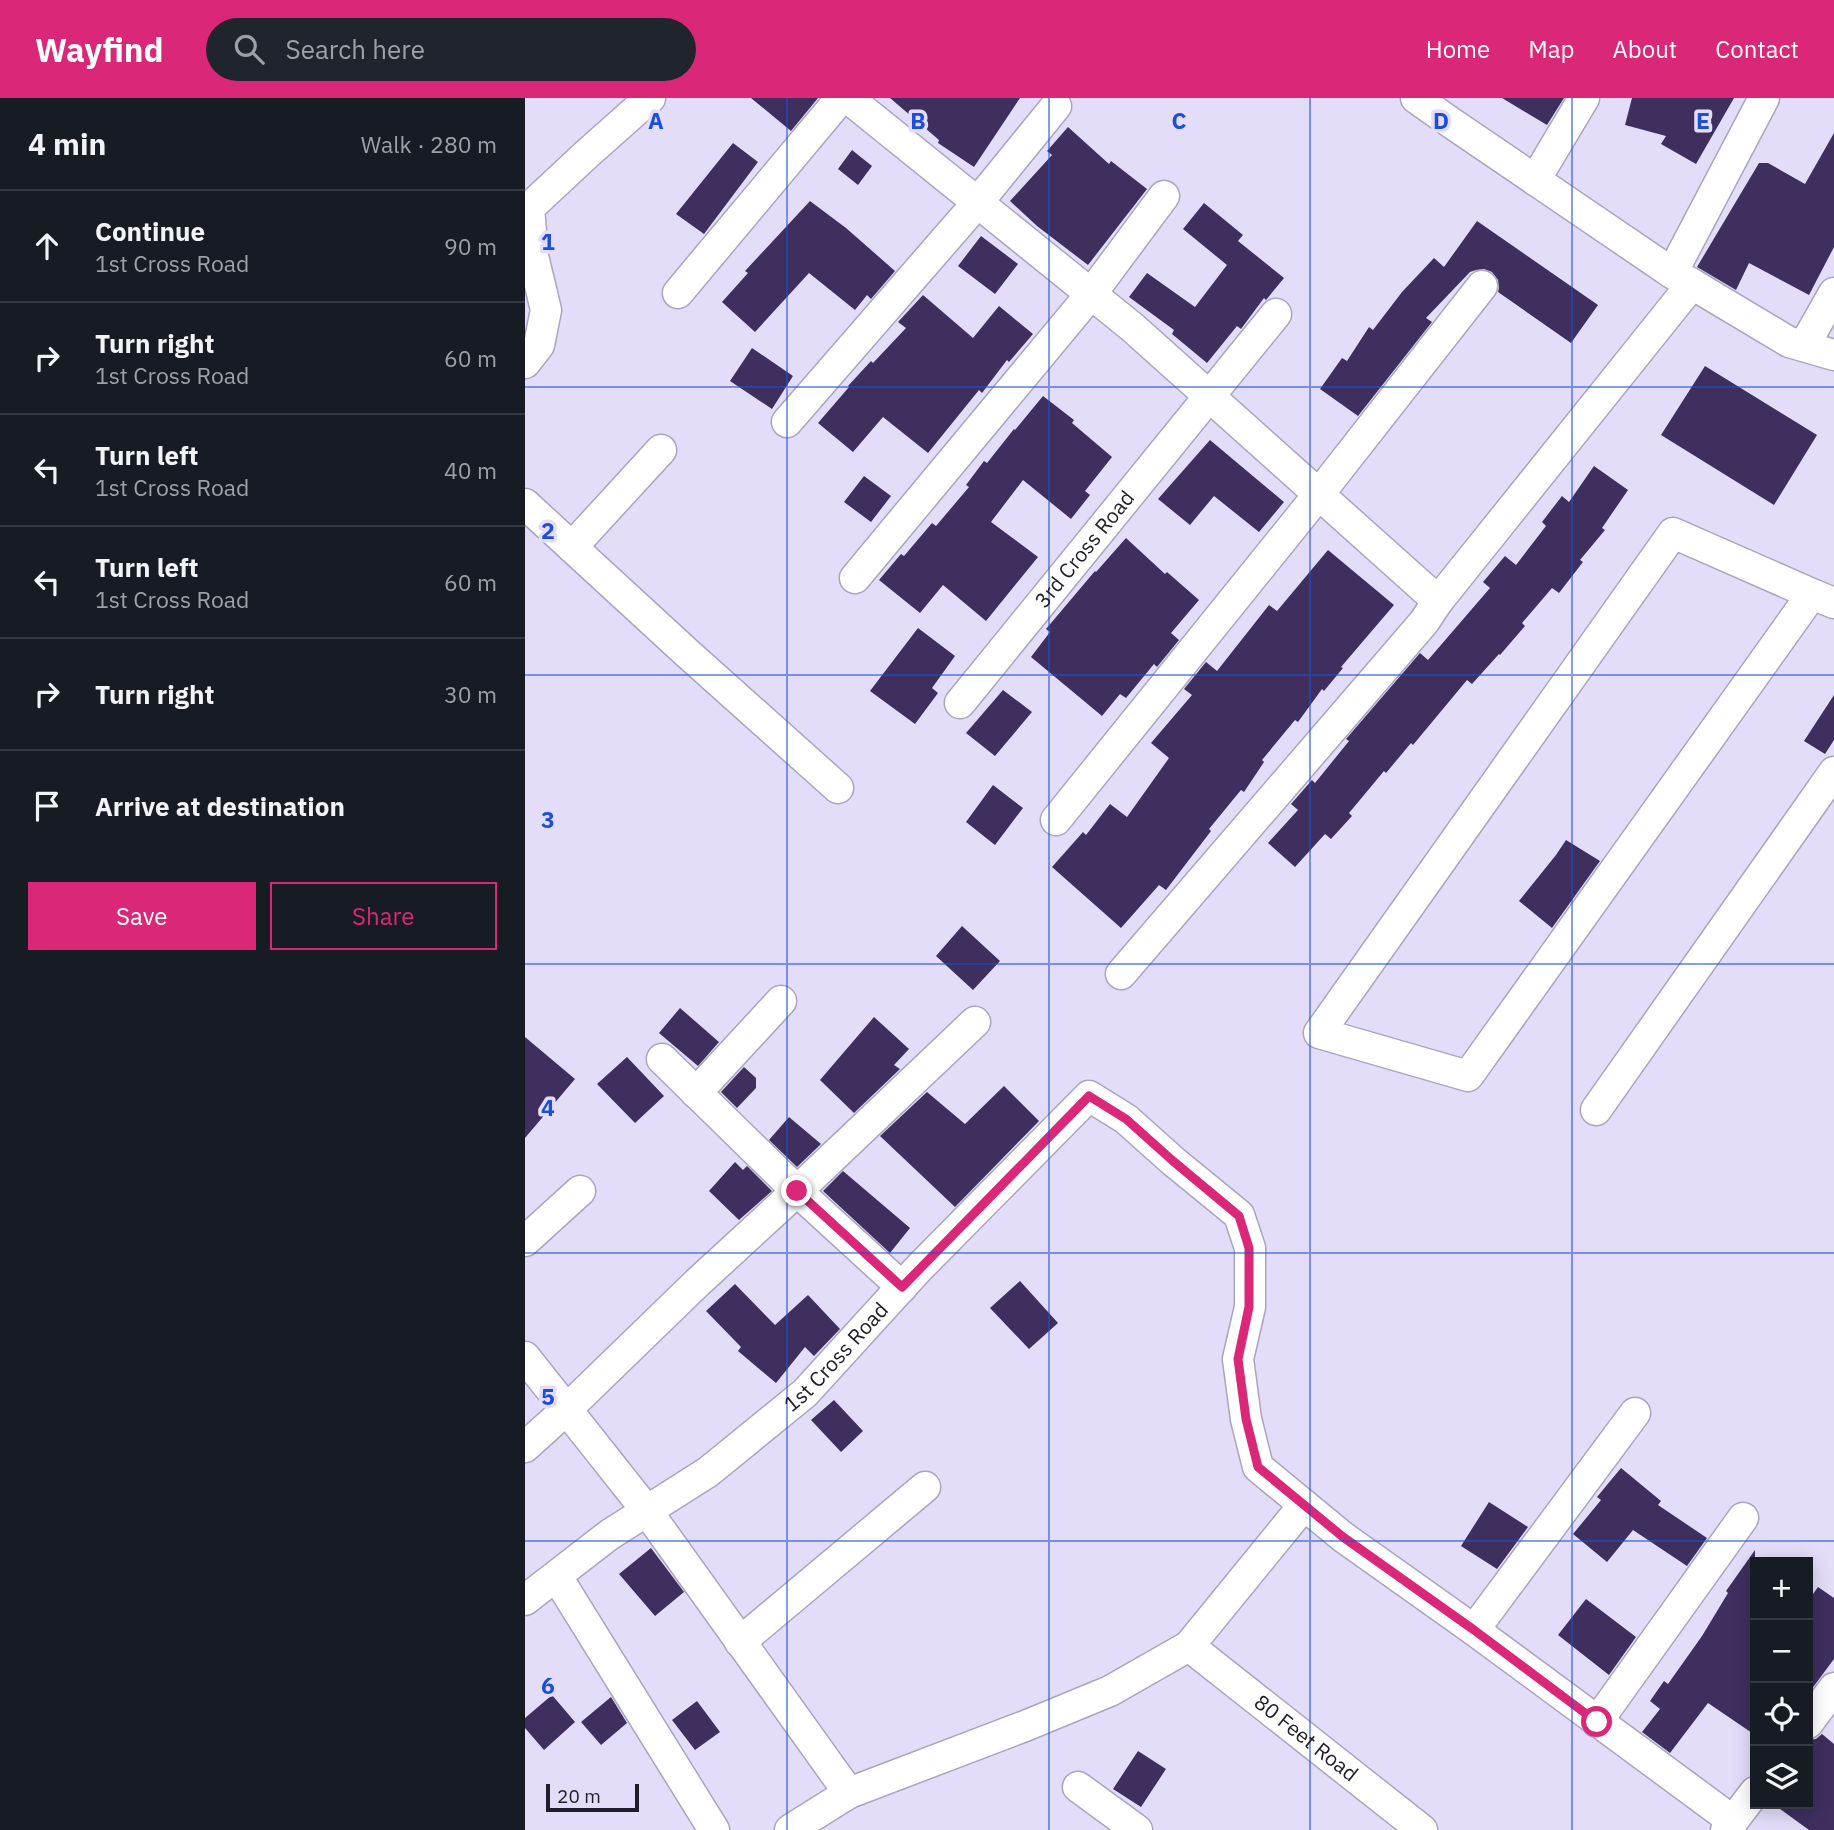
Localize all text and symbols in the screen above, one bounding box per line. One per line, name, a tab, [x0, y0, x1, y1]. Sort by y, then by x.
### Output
search box	[206, 18, 696, 81]
text: Wayfind	[35, 28, 164, 71]
icon: search	[230, 30, 268, 68]
text: Search here	[286, 32, 425, 66]
text: Home	[1426, 33, 1490, 65]
text: Map	[1528, 33, 1574, 65]
text: About	[1612, 33, 1677, 65]
text: Contact	[1715, 33, 1799, 65]
text: A	[648, 105, 664, 135]
text: B	[910, 105, 926, 135]
text: C	[1172, 105, 1187, 135]
text: D	[1433, 105, 1449, 135]
text: E	[1696, 105, 1710, 135]
text: 4 min	[28, 124, 106, 163]
text: Walk · 280 m	[361, 129, 497, 159]
text: Continue	[95, 214, 205, 248]
text: 1	[541, 226, 555, 256]
icon: ahead	[28, 227, 66, 265]
text: 90 m	[444, 231, 497, 261]
text: 1st Cross Road	[95, 248, 249, 278]
text: Turn right	[95, 326, 214, 360]
icon: right	[28, 339, 66, 377]
text: 60 m	[444, 343, 497, 373]
text: 1st Cross Road	[95, 360, 249, 390]
text: Turn left	[95, 438, 198, 472]
icon: left	[28, 451, 66, 489]
text: 40 m	[444, 455, 497, 485]
text: 1st Cross Road	[95, 472, 249, 502]
street label: 3rd Cross Road	[1028, 484, 1140, 613]
text: 2	[541, 515, 555, 545]
text: Turn left	[95, 550, 198, 584]
icon: left	[28, 563, 66, 601]
text: 60 m	[444, 567, 497, 597]
text: 1st Cross Road	[95, 584, 249, 614]
icon: right	[28, 675, 66, 713]
text: Turn right	[95, 677, 214, 711]
text: 30 m	[444, 679, 497, 709]
icon: arrive	[28, 787, 66, 825]
text: Arrive at destination	[95, 789, 345, 823]
text: 3	[541, 804, 555, 834]
button: Save	[28, 882, 256, 950]
button: Share	[270, 882, 497, 950]
text: 4	[541, 1092, 555, 1122]
route end	[781, 1175, 812, 1206]
street label: 1st Cross Road	[778, 1296, 894, 1418]
text: 5	[541, 1381, 555, 1411]
map controls	[1750, 1557, 1813, 1809]
button: +	[1750, 1557, 1813, 1620]
button: −	[1750, 1620, 1813, 1683]
text: 6	[541, 1670, 555, 1700]
button: locate	[1750, 1683, 1813, 1746]
street label: 80 Feet Road	[1249, 1688, 1364, 1787]
route start	[1581, 1706, 1612, 1737]
button: layers	[1750, 1746, 1813, 1809]
scale bar	[546, 1781, 639, 1813]
text: 20 m	[557, 1784, 601, 1808]

